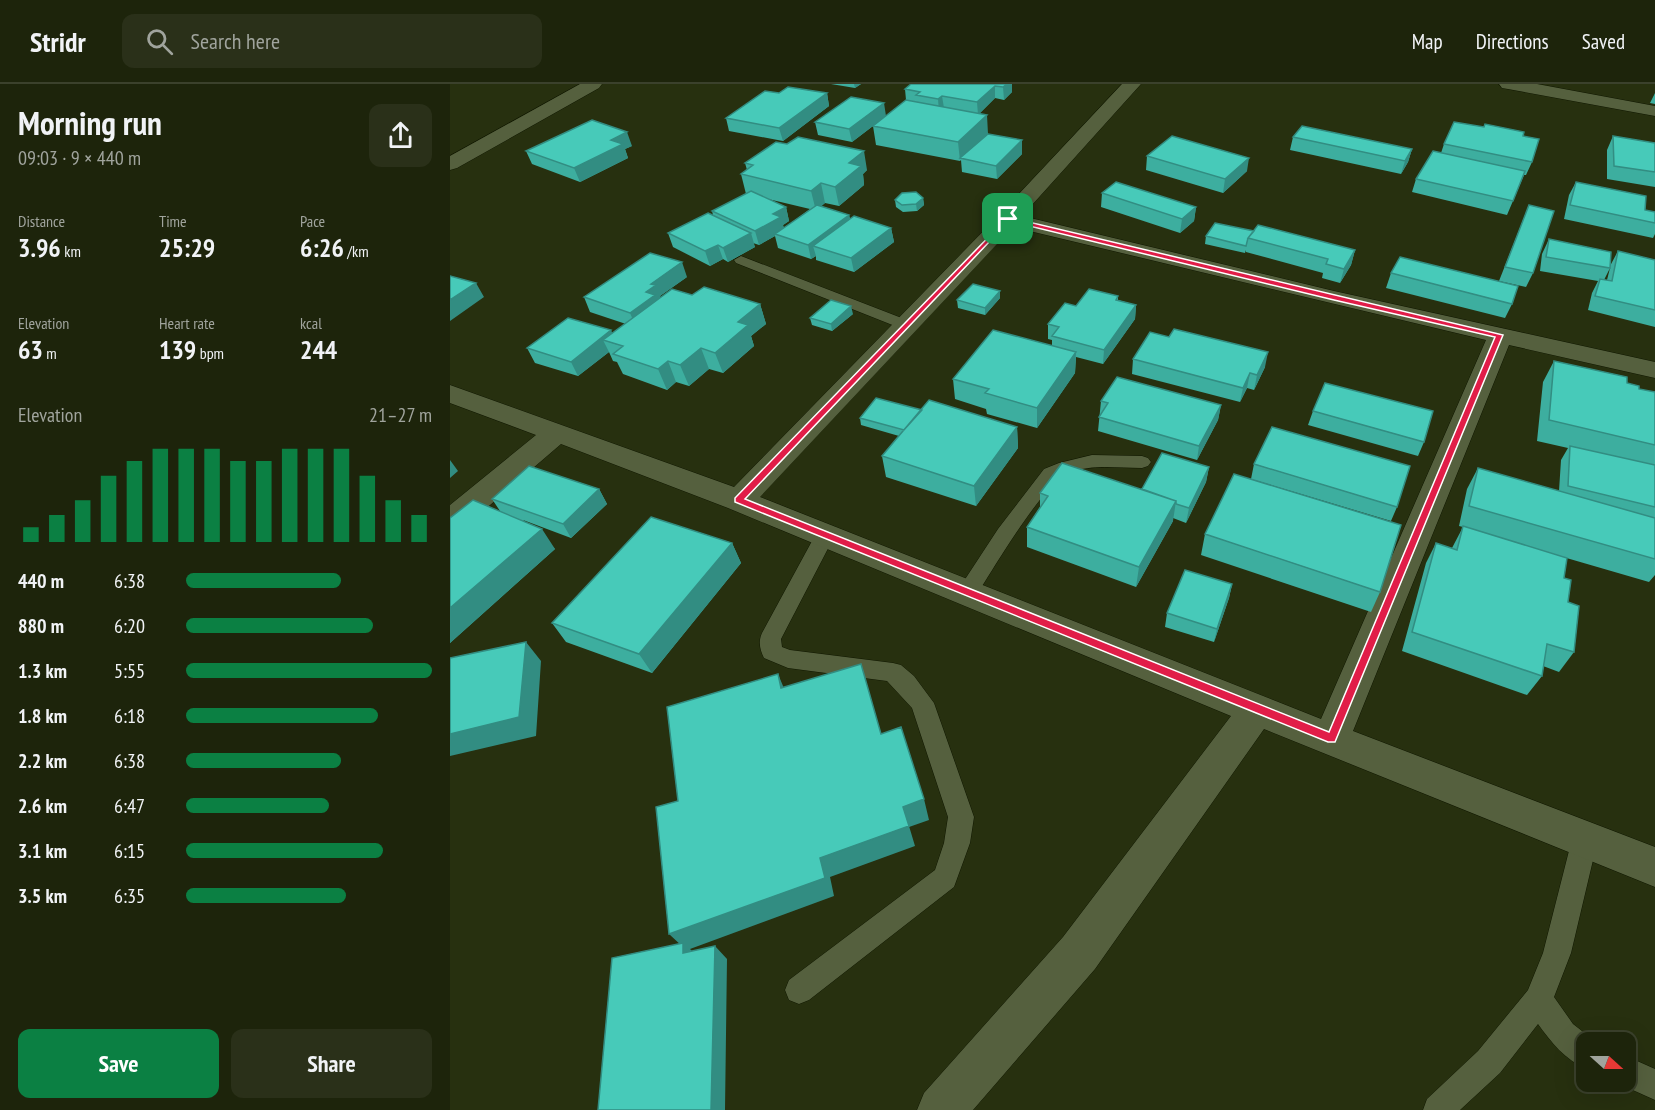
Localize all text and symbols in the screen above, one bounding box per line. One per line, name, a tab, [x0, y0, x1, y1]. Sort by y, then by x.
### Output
search box	[122, 14, 542, 68]
text: Stridr	[30, 23, 86, 60]
icon: search	[143, 25, 176, 58]
text: Search here	[191, 27, 280, 55]
text: Map	[1412, 28, 1443, 55]
text: Directions	[1476, 28, 1549, 55]
text: Saved	[1582, 28, 1625, 55]
text: Morning run	[18, 101, 162, 144]
button: share	[369, 104, 432, 167]
text: 09:03 · 9 × 440 m	[18, 145, 141, 171]
pin	[982, 193, 1033, 244]
icon: arrive	[991, 202, 1024, 235]
text: Distance	[18, 211, 65, 231]
text: Time	[159, 211, 187, 231]
text: Pace	[300, 211, 325, 231]
text: 3.96	[18, 231, 61, 264]
text: 25:29	[159, 231, 215, 264]
text: 6:26	[300, 231, 344, 264]
text: km	[61, 241, 81, 261]
text: /km	[344, 241, 369, 261]
text: Elevation	[18, 313, 69, 333]
text: Heart rate	[159, 313, 215, 333]
text: kcal	[300, 313, 322, 333]
text: 63	[18, 333, 43, 366]
text: 139	[159, 333, 196, 366]
text: 244	[300, 333, 337, 366]
text: m	[43, 343, 57, 363]
text: bpm	[196, 343, 224, 363]
text: Elevation	[18, 402, 82, 428]
text: 21–27 m	[369, 402, 432, 428]
text: 440 m	[18, 568, 64, 594]
text: 6:38	[114, 568, 145, 594]
text: 880 m	[18, 613, 64, 639]
text: 6:20	[114, 613, 145, 639]
text: 1.3 km	[18, 658, 67, 684]
text: 5:55	[114, 658, 145, 684]
text: 1.8 km	[18, 703, 67, 729]
text: 6:18	[114, 703, 145, 729]
text: 2.2 km	[18, 748, 67, 774]
text: 6:38	[114, 748, 145, 774]
text: 2.6 km	[18, 793, 67, 819]
text: 6:47	[114, 793, 145, 819]
text: 3.1 km	[18, 838, 67, 864]
text: 6:15	[114, 838, 145, 864]
text: 3.5 km	[18, 883, 67, 909]
text: 6:35	[114, 883, 145, 909]
button: Save	[18, 1029, 219, 1098]
button: Share	[231, 1029, 432, 1098]
north arrow	[1576, 1032, 1636, 1092]
map controls	[1576, 1032, 1636, 1092]

